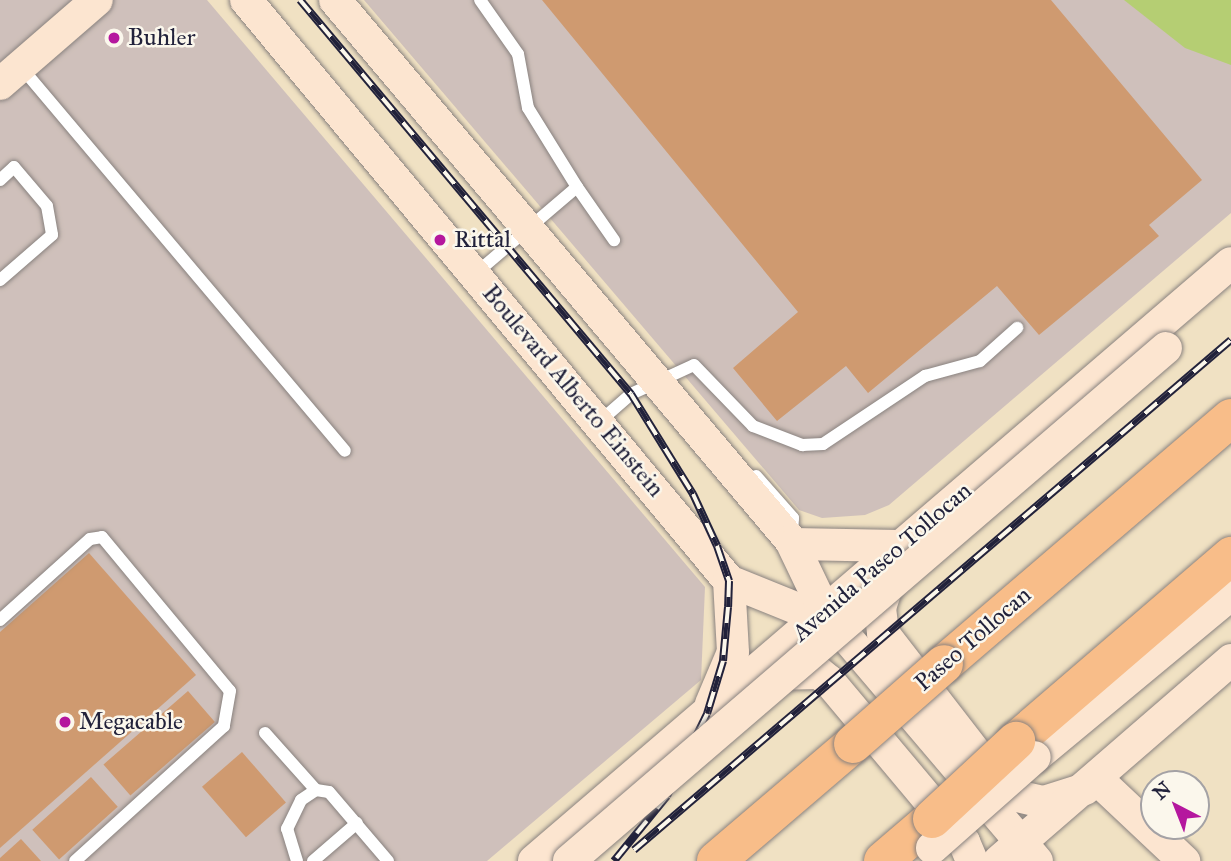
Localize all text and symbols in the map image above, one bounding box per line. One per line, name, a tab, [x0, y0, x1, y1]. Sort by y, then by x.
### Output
place label: Buhler	[128, 24, 195, 52]
marker: Buhler	[106, 30, 122, 46]
place label: Rittal	[454, 226, 511, 254]
marker: Rittal	[432, 232, 448, 248]
street label: Boulevard Alberto Einstein	[476, 279, 670, 503]
street label: Avenida Paseo Tollocan	[787, 476, 977, 648]
street label: Paseo Tollocan	[909, 581, 1037, 697]
place label: Megacable	[79, 708, 183, 736]
marker: Megacable	[57, 714, 73, 730]
north arrow	[1140, 770, 1210, 840]
text: N	[1148, 777, 1176, 804]

